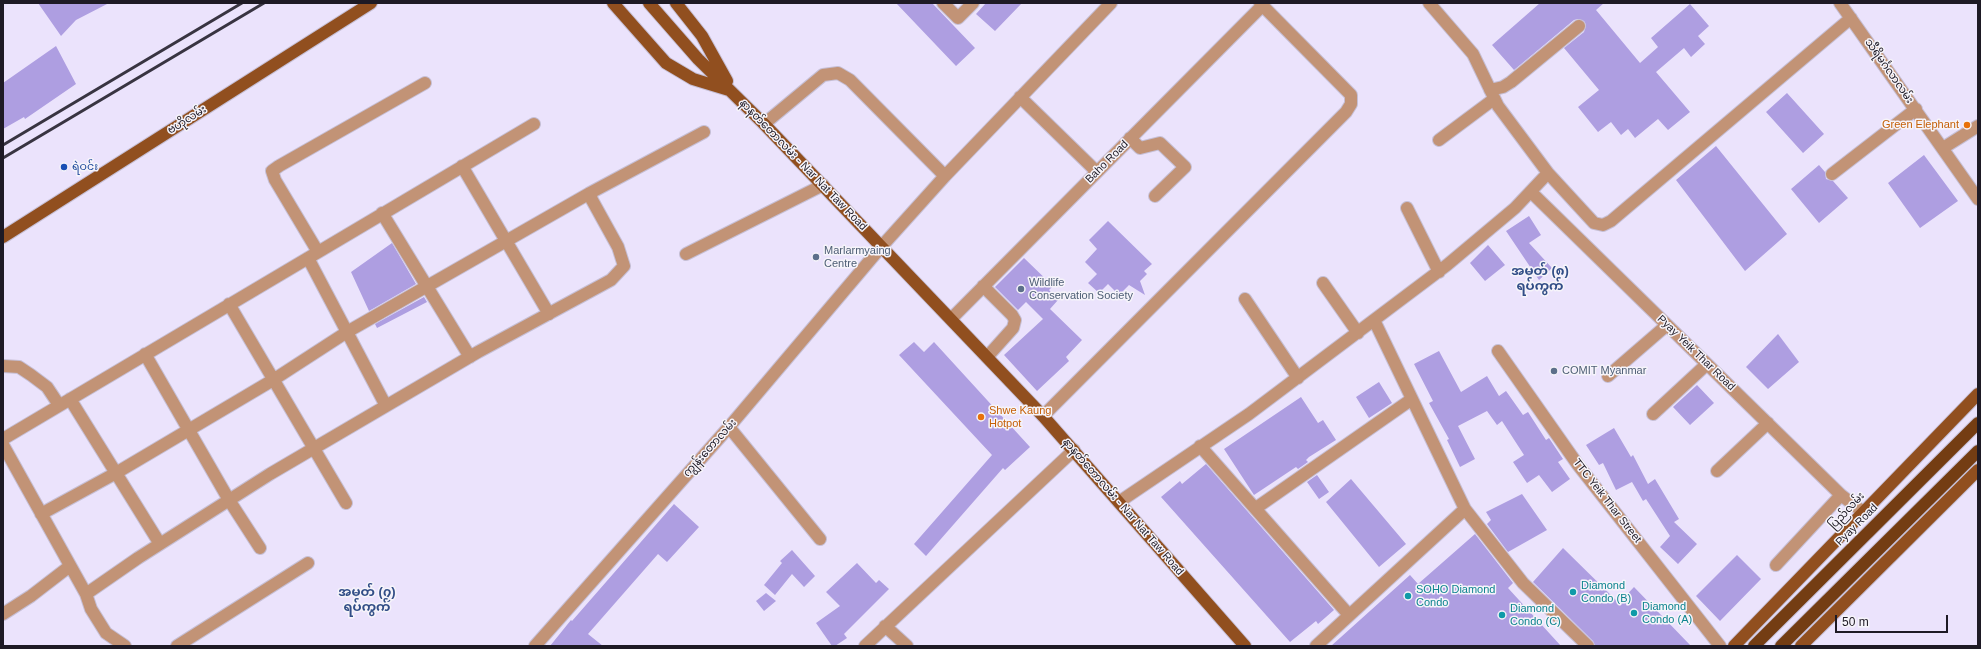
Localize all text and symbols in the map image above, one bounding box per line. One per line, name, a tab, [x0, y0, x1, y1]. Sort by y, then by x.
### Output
street label: သီရိမင်္ဂလာလမ်း	[1862, 36, 1916, 106]
street label: နာနတ်တောလမ်း - Nar Nat Taw Road	[737, 97, 869, 233]
street label: ဗဟိုလမ်း	[165, 103, 209, 137]
place label: Green Elephant	[1882, 118, 1959, 132]
marker: Green Elephant	[1962, 120, 1972, 130]
street label: Baho Road	[1083, 138, 1131, 186]
place label: ရဲဝင်း	[72, 160, 98, 174]
marker: ရဲဝင်း	[59, 162, 69, 172]
place label: Marlarmyaing Centre	[824, 244, 891, 270]
marker: Marlarmyaing Centre	[811, 252, 821, 262]
district label: အမှတ် (၈) ရပ်ကွက်	[1511, 263, 1569, 294]
place label: Wildlife Conservation Society	[1029, 276, 1133, 302]
marker: Wildlife Conservation Society	[1016, 284, 1026, 294]
street label: Pyay Yeik Thar Road	[1654, 313, 1738, 393]
place label: COMIT Myanmar	[1562, 364, 1646, 378]
marker: COMIT Myanmar	[1549, 366, 1559, 376]
place label: Shwe Kaung Hotpot	[989, 404, 1051, 430]
marker: Shwe Kaung Hotpot	[976, 412, 986, 422]
street label: ကျွန်းတောလမ်း	[681, 416, 739, 480]
street label: နာနတ်တောလမ်း - Nar Nat Taw Road	[1060, 436, 1186, 578]
street label: TTC Yeik Thar Street	[1570, 456, 1644, 546]
street label: ပြည်လမ်း	[1827, 490, 1867, 532]
street label: Pyay Road	[1833, 501, 1881, 549]
place label: Diamond Condo (B)	[1581, 579, 1631, 605]
place label: SOHO Diamond Condo	[1416, 583, 1495, 609]
district label: အမှတ် (၇) ရပ်ကွက်	[338, 584, 396, 615]
marker: Diamond Condo (B)	[1568, 587, 1578, 597]
marker: SOHO Diamond Condo	[1403, 591, 1413, 601]
place label: Diamond Condo (A)	[1642, 600, 1692, 626]
place label: Diamond Condo (C)	[1510, 602, 1561, 628]
scale bar	[1837, 607, 1950, 633]
marker: Diamond Condo (A)	[1629, 608, 1639, 618]
marker: Diamond Condo (C)	[1497, 610, 1507, 620]
text: 50 m	[1842, 615, 1869, 629]

